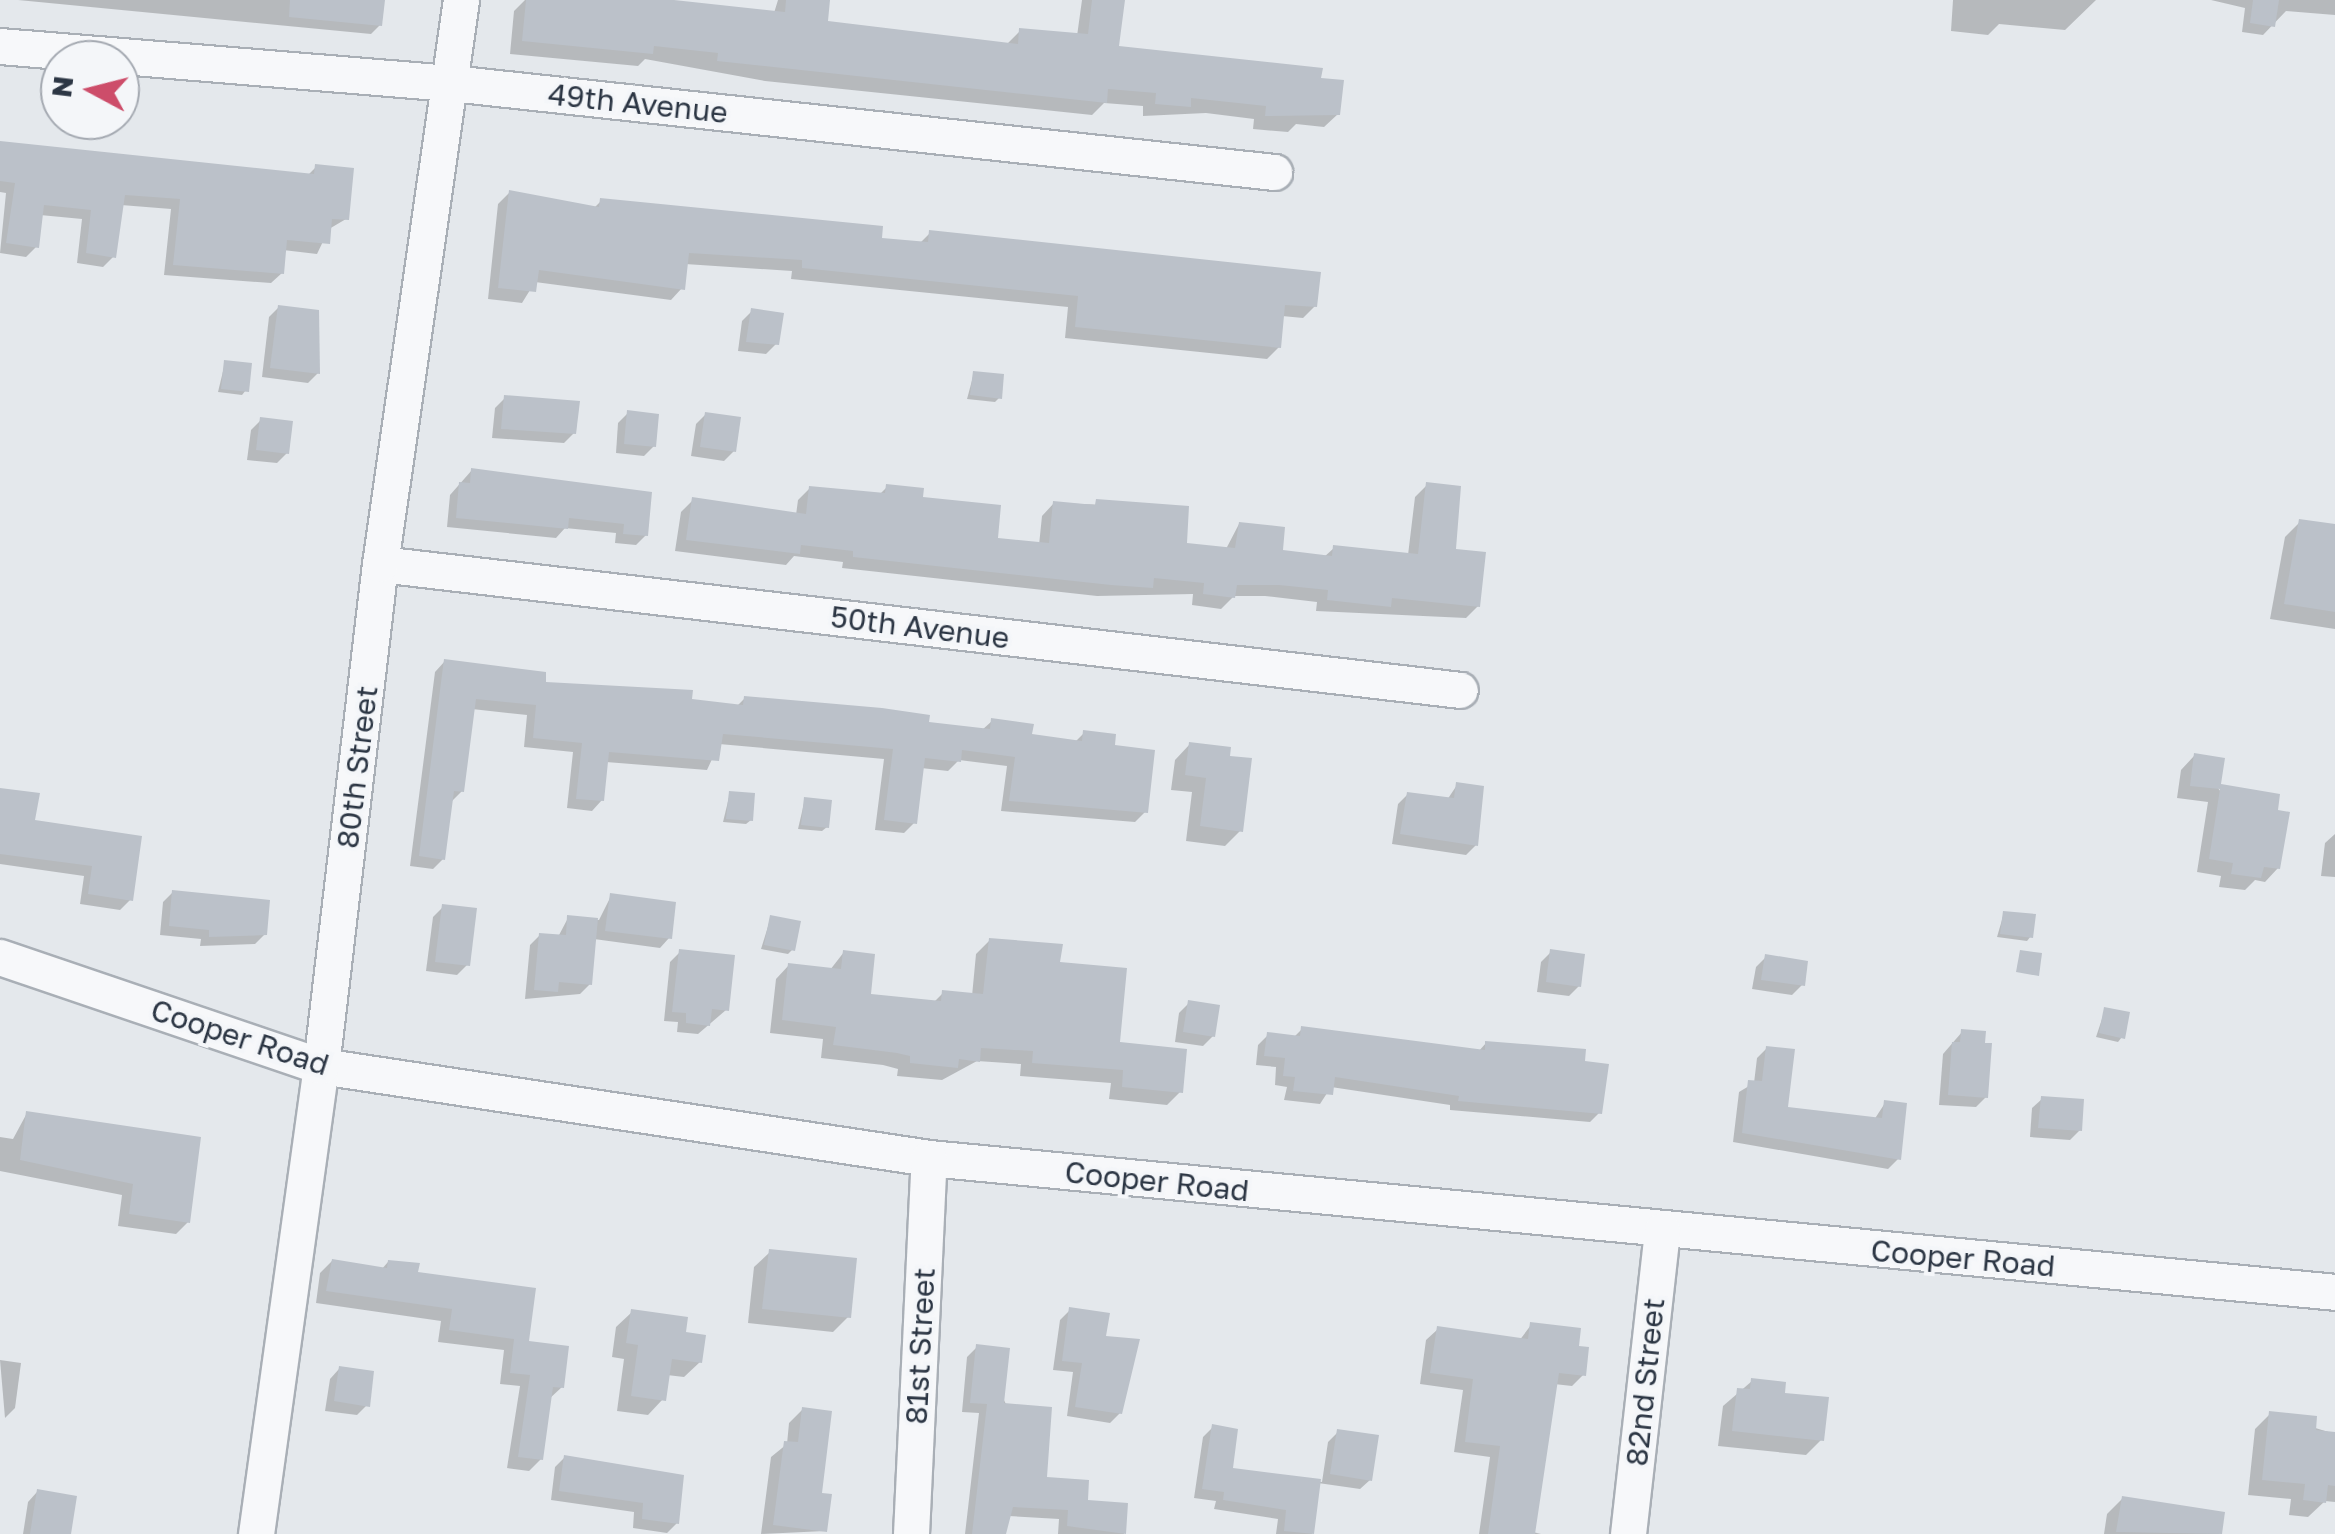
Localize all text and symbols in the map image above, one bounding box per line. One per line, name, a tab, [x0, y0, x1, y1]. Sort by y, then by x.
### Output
north arrow	[40, 40, 140, 140]
text: N	[44, 74, 79, 99]
street label: 49th Avenue	[546, 76, 730, 130]
street label: 50th Avenue	[829, 598, 1011, 656]
street label: 80th Street	[329, 684, 385, 850]
street label: Cooper Road	[146, 991, 334, 1083]
street label: Cooper Road	[1063, 1153, 1251, 1209]
street label: Cooper Road	[1869, 1232, 2057, 1284]
street label: 81st Street	[898, 1267, 942, 1425]
street label: 82nd Street	[1618, 1296, 1672, 1468]

